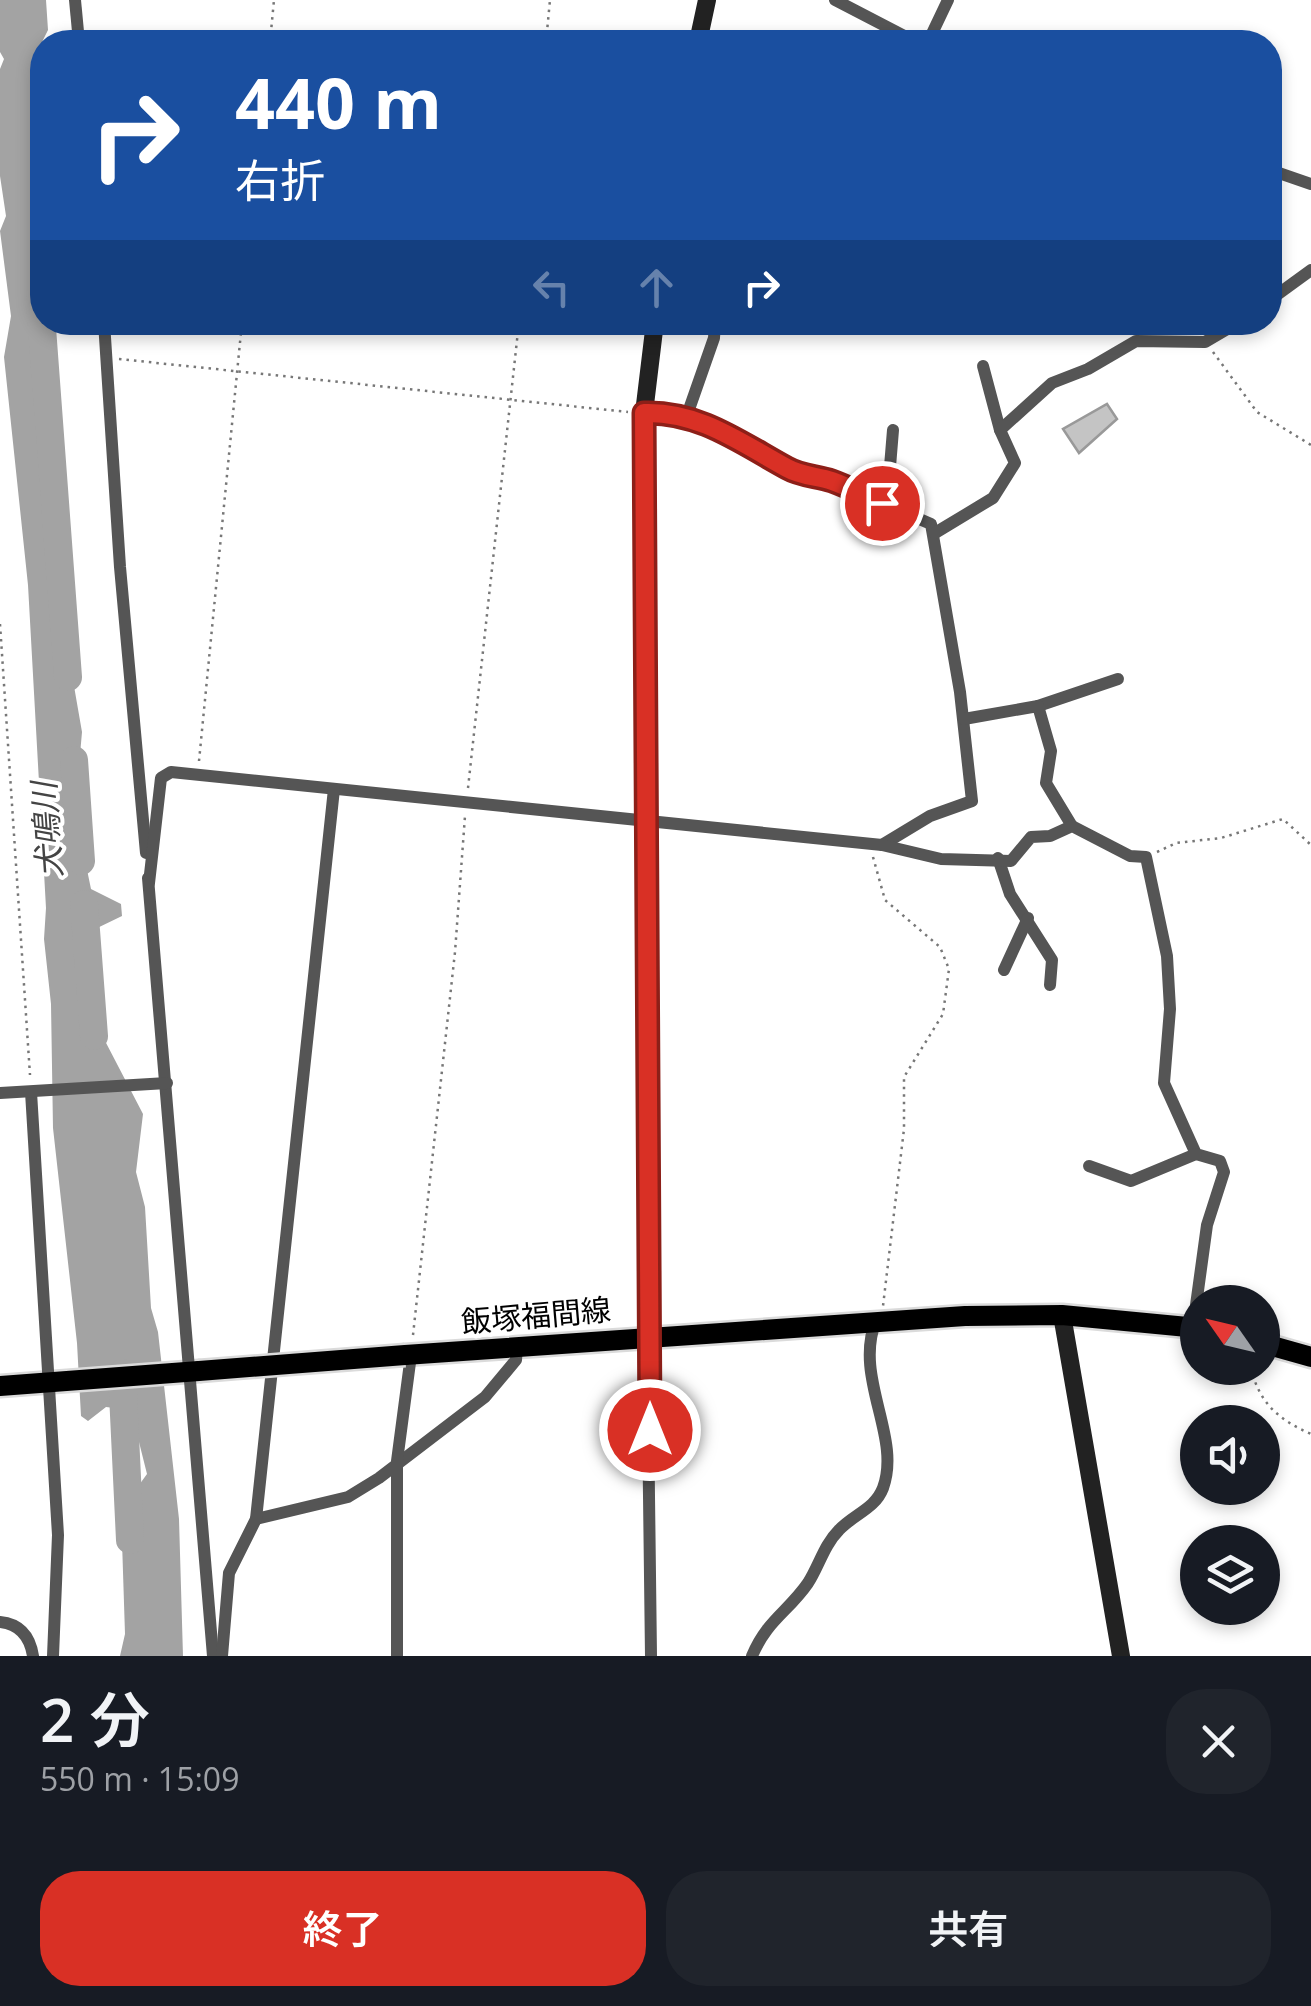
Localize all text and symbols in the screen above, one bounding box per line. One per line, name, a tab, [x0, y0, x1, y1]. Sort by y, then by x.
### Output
text: 440 m	[235, 54, 442, 150]
icon: right	[70, 70, 200, 200]
text: 右折	[235, 149, 325, 210]
icon: left	[524, 260, 579, 315]
icon: ahead	[629, 260, 684, 315]
icon: right	[734, 260, 789, 315]
pin	[840, 461, 925, 546]
icon: arrive	[855, 476, 910, 531]
water label: 犬鳴川	[21, 778, 71, 879]
north arrow	[1180, 1285, 1280, 1385]
map controls	[1180, 1285, 1280, 1625]
street label: 飯塚福間線	[459, 1288, 613, 1342]
position arrow	[598, 1378, 702, 1482]
button: sound	[1180, 1405, 1280, 1505]
button: layers	[1180, 1525, 1280, 1625]
text: 2 分	[40, 1678, 150, 1760]
button: close	[1166, 1689, 1271, 1794]
text: 550 m · 15:09	[40, 1757, 239, 1800]
button: 終了	[40, 1871, 646, 1986]
button: 共有	[666, 1871, 1271, 1986]

